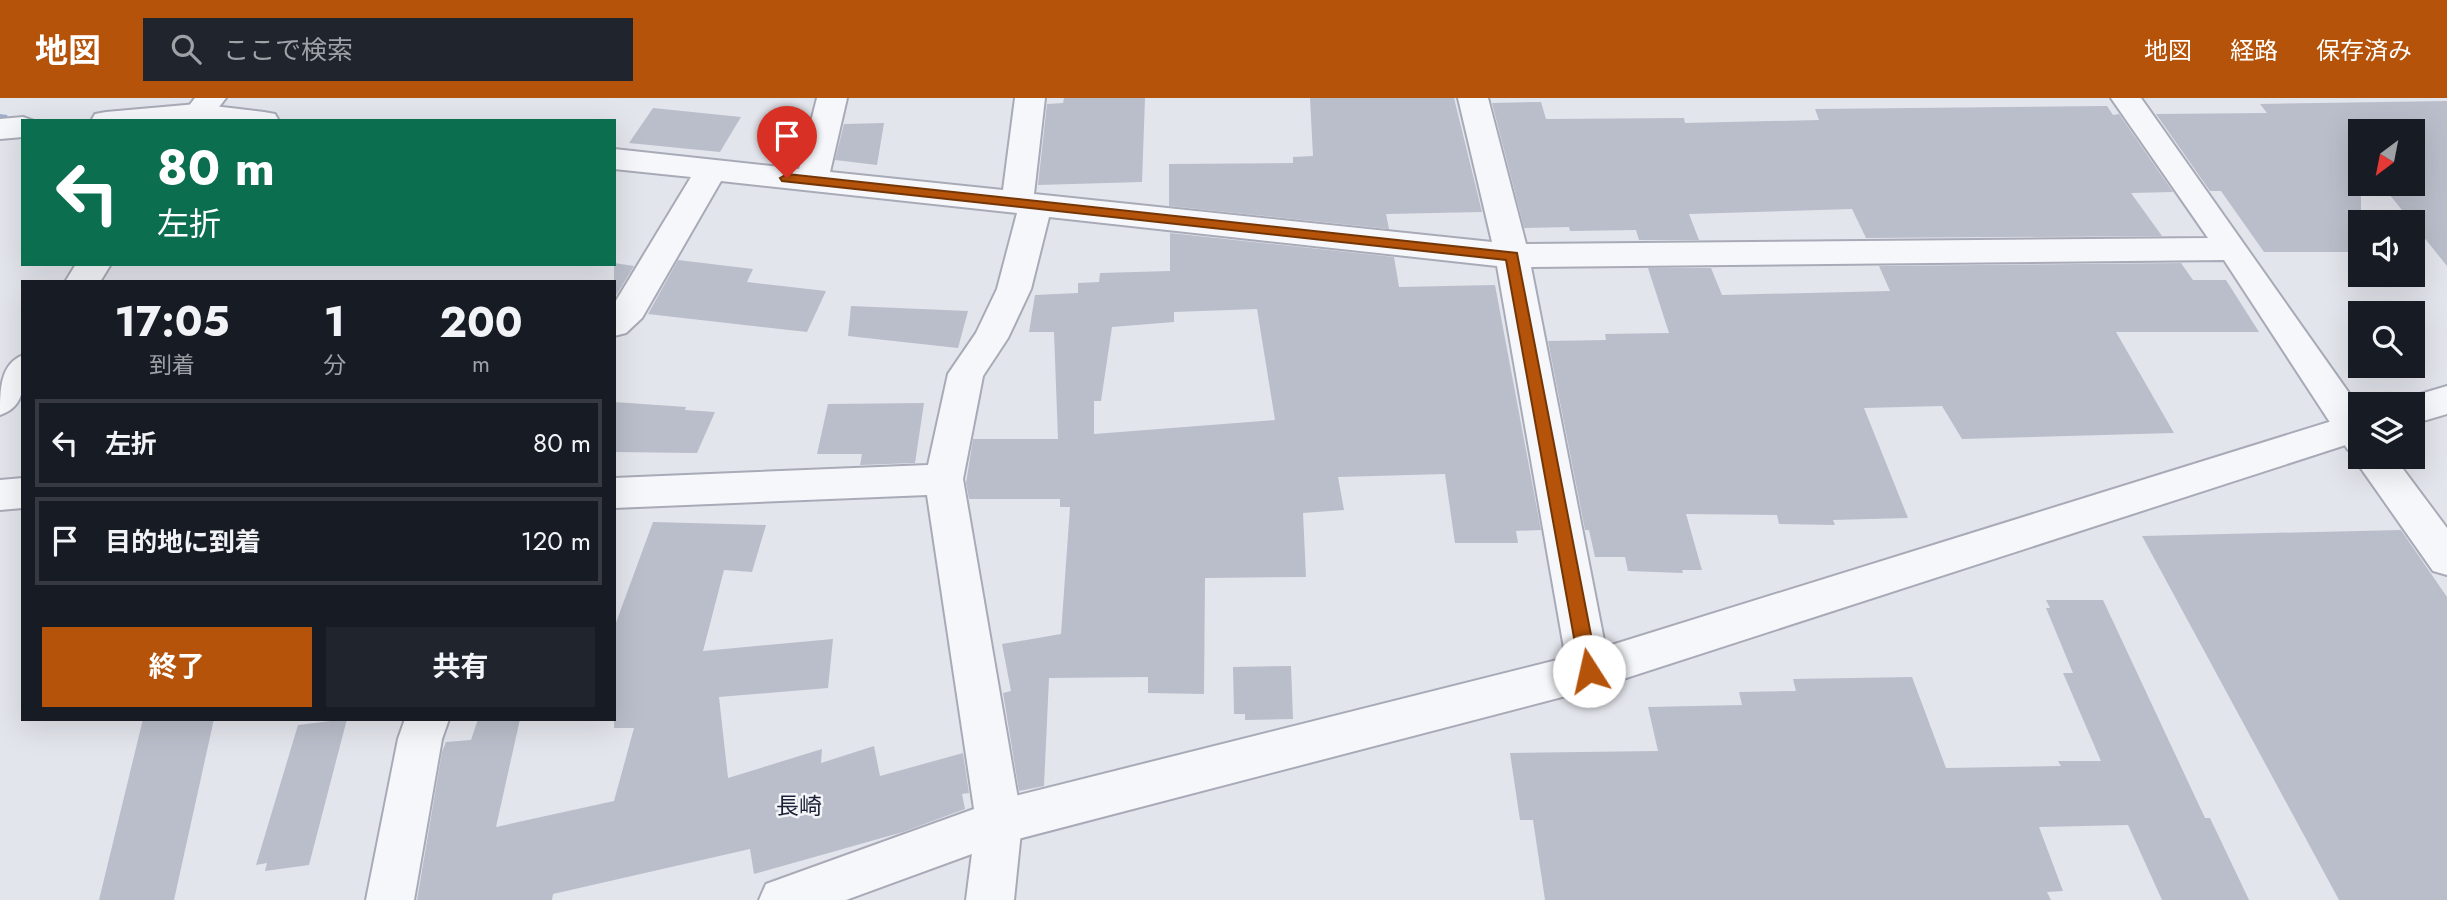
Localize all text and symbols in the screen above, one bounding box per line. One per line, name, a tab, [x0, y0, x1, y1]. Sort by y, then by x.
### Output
search box	[143, 18, 633, 81]
text: 地図	[35, 27, 101, 74]
icon: search	[167, 30, 205, 68]
text: ここで検索	[223, 31, 353, 69]
text: 地図	[2144, 33, 2192, 68]
text: 経路	[2230, 33, 2278, 68]
text: 保存済み	[2316, 33, 2412, 68]
pin	[757, 106, 817, 178]
icon: arrive	[768, 117, 806, 155]
north arrow	[2348, 119, 2426, 196]
map controls	[2348, 119, 2425, 469]
text: 80 m	[157, 133, 275, 203]
icon: left	[42, 147, 133, 238]
text: 左折	[157, 201, 221, 247]
button: sound	[2348, 210, 2425, 287]
text: 17:05	[114, 291, 230, 352]
text: 1	[324, 291, 345, 352]
text: 200	[439, 292, 523, 353]
button: search	[2348, 301, 2425, 378]
text: m	[472, 347, 490, 381]
text: 到着	[149, 348, 195, 382]
text: 分	[323, 348, 346, 382]
button: layers	[2348, 392, 2425, 469]
icon: left	[46, 424, 84, 462]
text: 80 m	[533, 424, 591, 462]
text: 左折	[105, 425, 157, 463]
icon: arrive	[46, 522, 84, 560]
text: 120 m	[521, 522, 591, 560]
text: 目的地に到着	[105, 523, 261, 561]
button: 終了	[42, 627, 312, 707]
button: 共有	[326, 627, 595, 707]
position arrow	[1552, 634, 1626, 708]
district label: 長崎	[776, 789, 822, 823]

